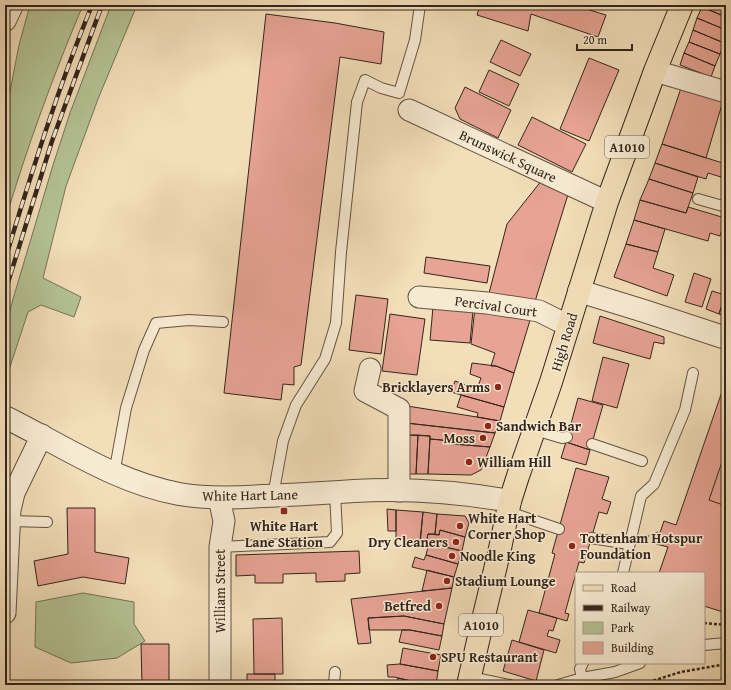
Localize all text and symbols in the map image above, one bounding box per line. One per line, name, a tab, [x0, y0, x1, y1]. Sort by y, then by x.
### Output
scale bar	[577, 26, 632, 52]
text: 20 m	[583, 31, 607, 48]
street label: Brunswick Square	[456, 125, 560, 187]
road number: A1010	[605, 136, 649, 158]
street label: Percival Court	[453, 290, 539, 322]
street label: High Road	[546, 310, 583, 374]
place label: Bricklayers Arms	[382, 377, 490, 397]
marker: Bricklayers Arms	[493, 382, 503, 392]
place label: Sandwich Bar	[496, 416, 582, 436]
marker: Sandwich Bar	[483, 421, 493, 431]
place label: Moss	[443, 428, 475, 448]
marker: Moss	[478, 433, 488, 443]
place label: William Hill	[477, 452, 552, 472]
marker: William Hill	[464, 457, 474, 467]
street label: White Hart Lane	[202, 484, 299, 506]
marker: White Hart Lane Station	[279, 506, 289, 516]
place label: White Hart Corner Shop	[468, 508, 546, 544]
place label: White Hart Lane Station	[245, 516, 324, 552]
marker: White Hart Corner Shop	[455, 521, 465, 531]
place label: Tottenham Hotspur Foundation	[580, 528, 703, 564]
place label: Dry Cleaners	[368, 532, 448, 552]
marker: Dry Cleaners	[451, 537, 461, 547]
marker: Tottenham Hotspur Foundation	[567, 541, 577, 551]
place label: Noodle King	[460, 546, 536, 566]
street label: William Street	[210, 549, 230, 633]
marker: Noodle King	[447, 551, 457, 561]
place label: Stadium Lounge	[455, 571, 556, 591]
legend	[575, 572, 705, 664]
marker: Stadium Lounge	[442, 576, 452, 586]
text: Road	[611, 579, 637, 596]
place label: Betfred	[384, 596, 431, 616]
text: Railway	[611, 599, 650, 616]
marker: Betfred	[434, 601, 444, 611]
road number: A1010	[459, 614, 503, 636]
text: Park	[611, 619, 635, 636]
text: Building	[611, 639, 654, 656]
place label: SPU Restaurant	[441, 647, 539, 667]
marker: SPU Restaurant	[428, 652, 438, 662]

